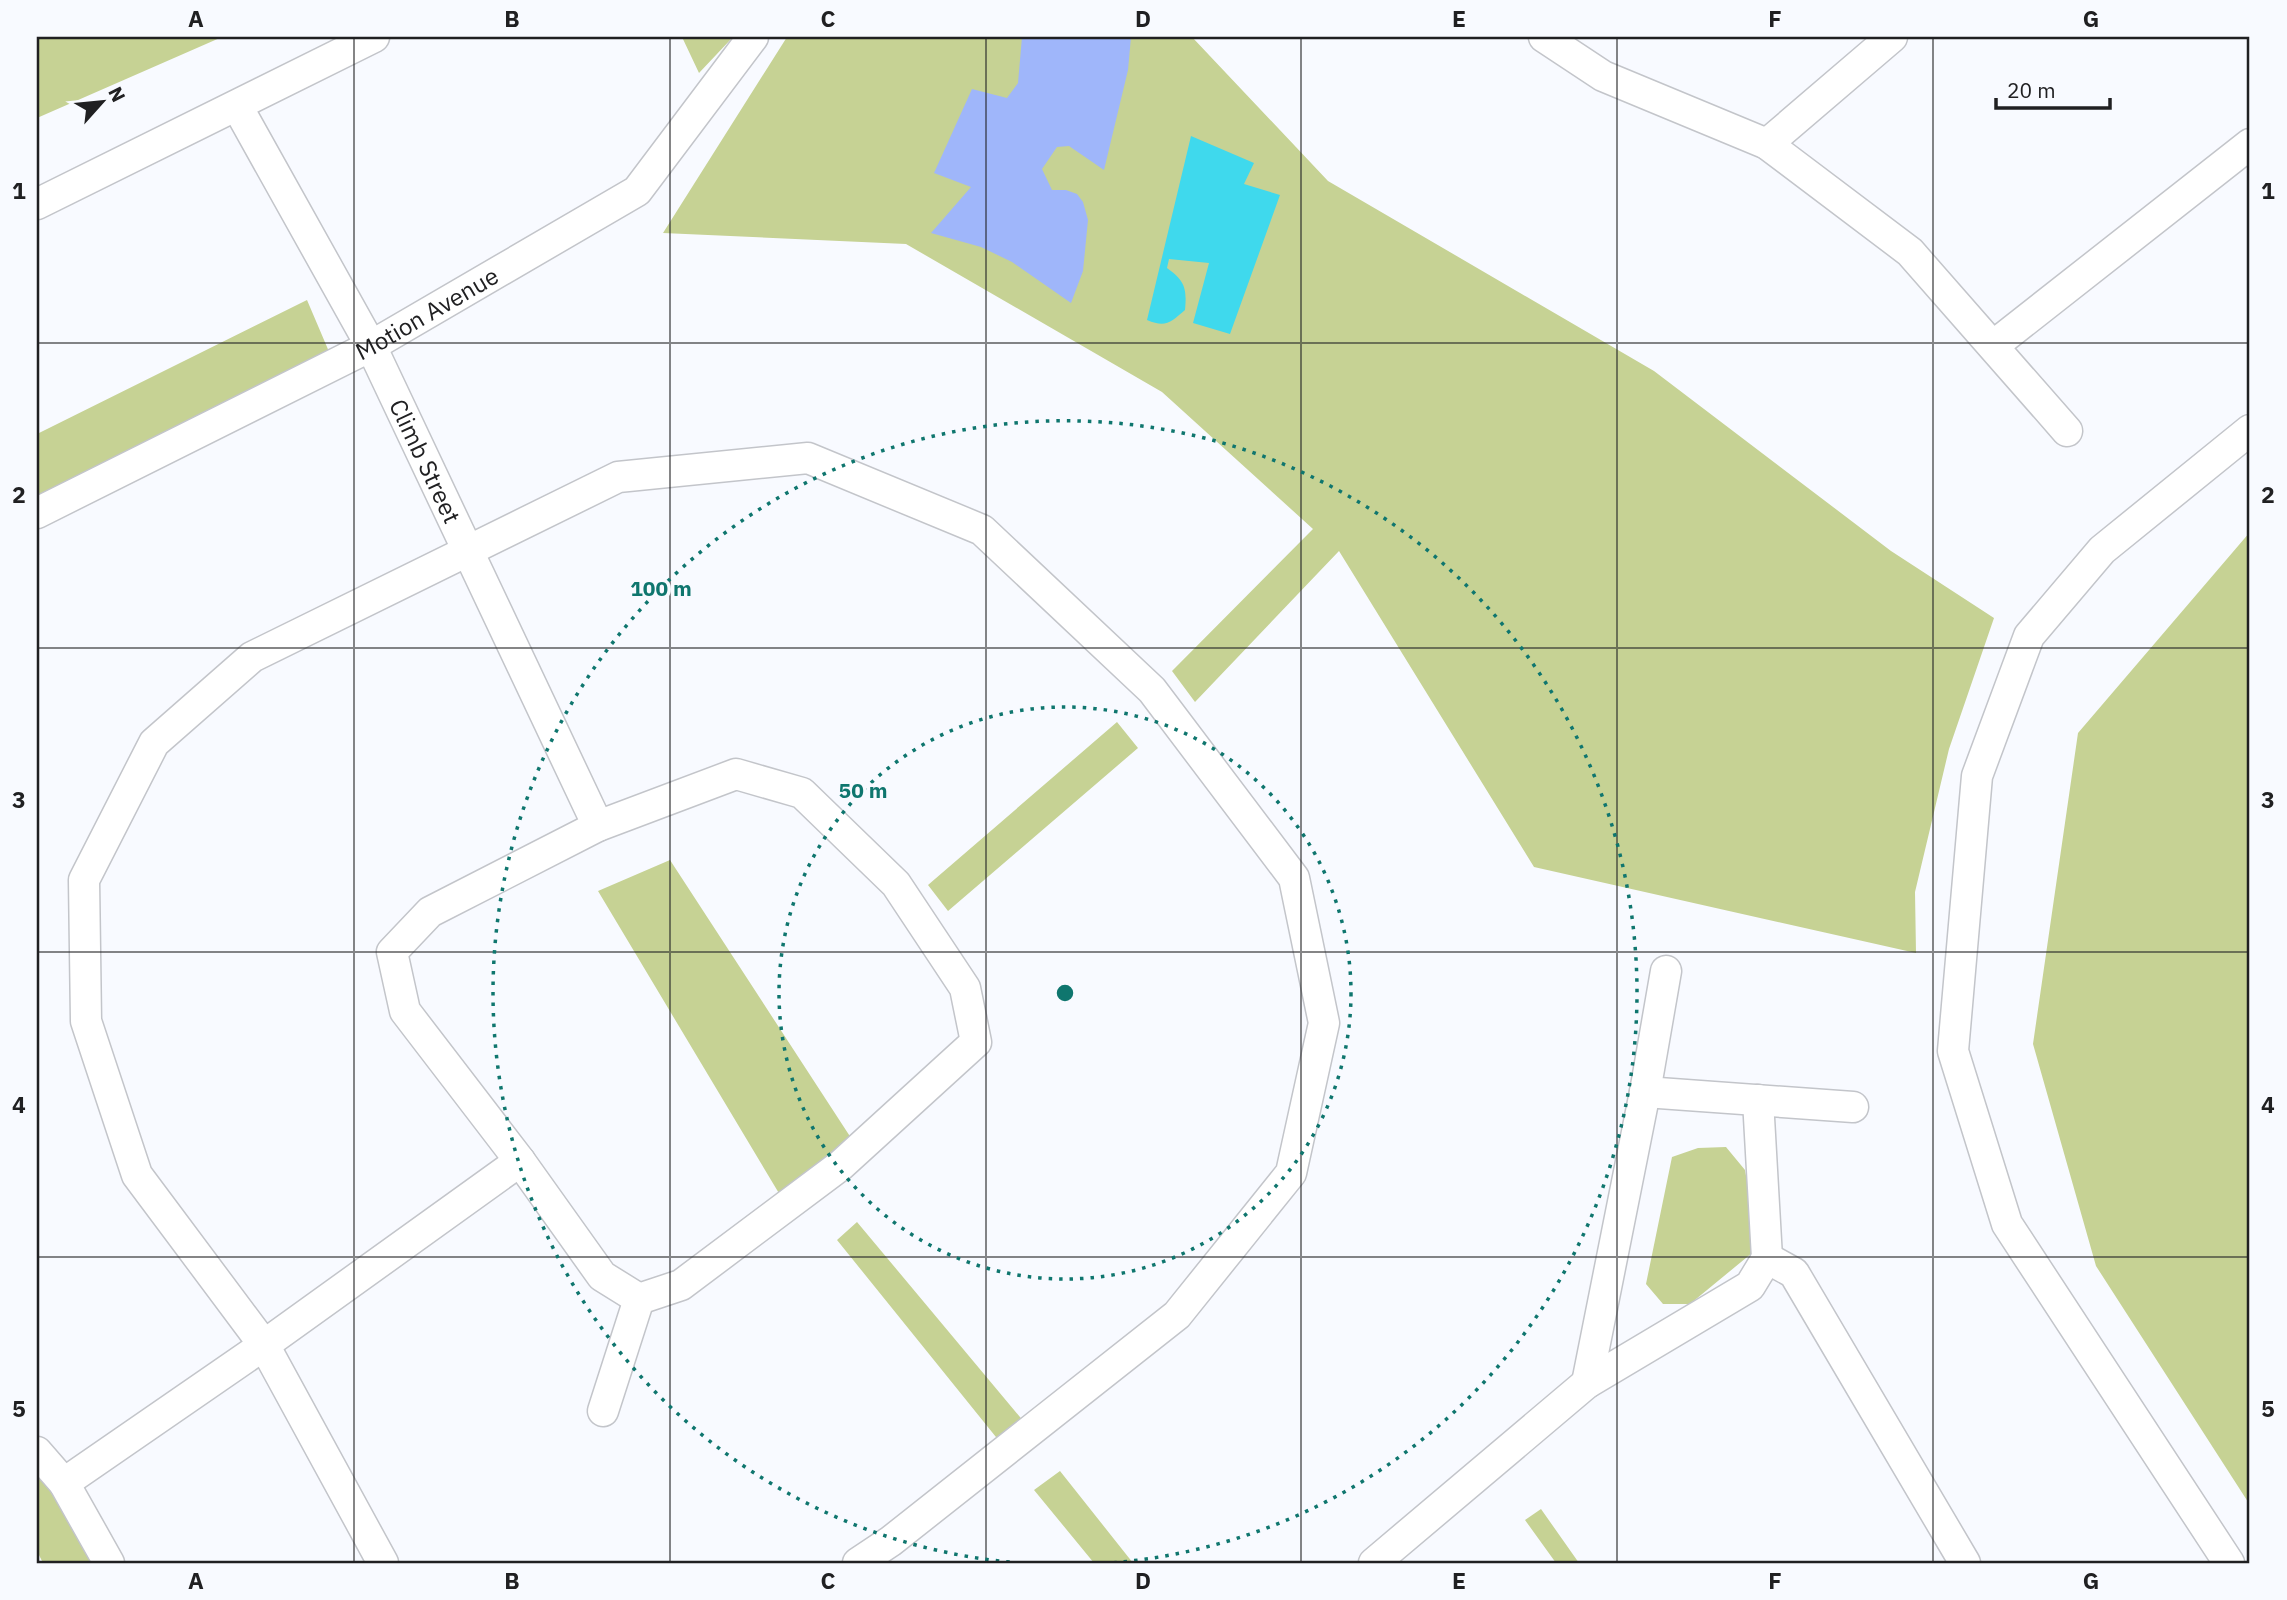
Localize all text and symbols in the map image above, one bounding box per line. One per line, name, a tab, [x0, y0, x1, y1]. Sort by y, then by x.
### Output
text: A	[188, 3, 204, 33]
text: B	[504, 3, 520, 33]
text: C	[821, 3, 836, 33]
text: D	[1135, 3, 1151, 33]
text: E	[1452, 3, 1466, 33]
text: F	[1768, 3, 1782, 33]
text: G	[2083, 3, 2099, 33]
north arrow	[66, 66, 136, 136]
scale bar	[1996, 66, 2110, 110]
text: 20 m	[2007, 76, 2056, 104]
text: N	[103, 83, 131, 106]
text: 1	[12, 175, 26, 205]
text: 1	[2261, 175, 2275, 205]
street label: Motion Avenue	[350, 259, 504, 367]
street label: Climb Street	[382, 394, 468, 528]
text: 2	[12, 479, 26, 509]
text: 2	[2261, 479, 2275, 509]
text: 100 m	[630, 574, 692, 602]
text: 50 m	[839, 776, 887, 804]
text: 3	[12, 784, 26, 814]
text: 3	[2261, 784, 2275, 814]
centre of rings	[1053, 981, 1077, 1005]
text: 4	[12, 1089, 26, 1119]
text: 4	[2261, 1089, 2275, 1119]
text: 5	[12, 1393, 26, 1423]
text: 5	[2261, 1393, 2275, 1423]
text: A	[188, 1565, 204, 1595]
text: B	[504, 1565, 520, 1595]
text: C	[821, 1565, 836, 1595]
text: D	[1135, 1565, 1151, 1595]
text: E	[1452, 1565, 1466, 1595]
text: F	[1768, 1565, 1782, 1595]
text: G	[2083, 1565, 2099, 1595]

